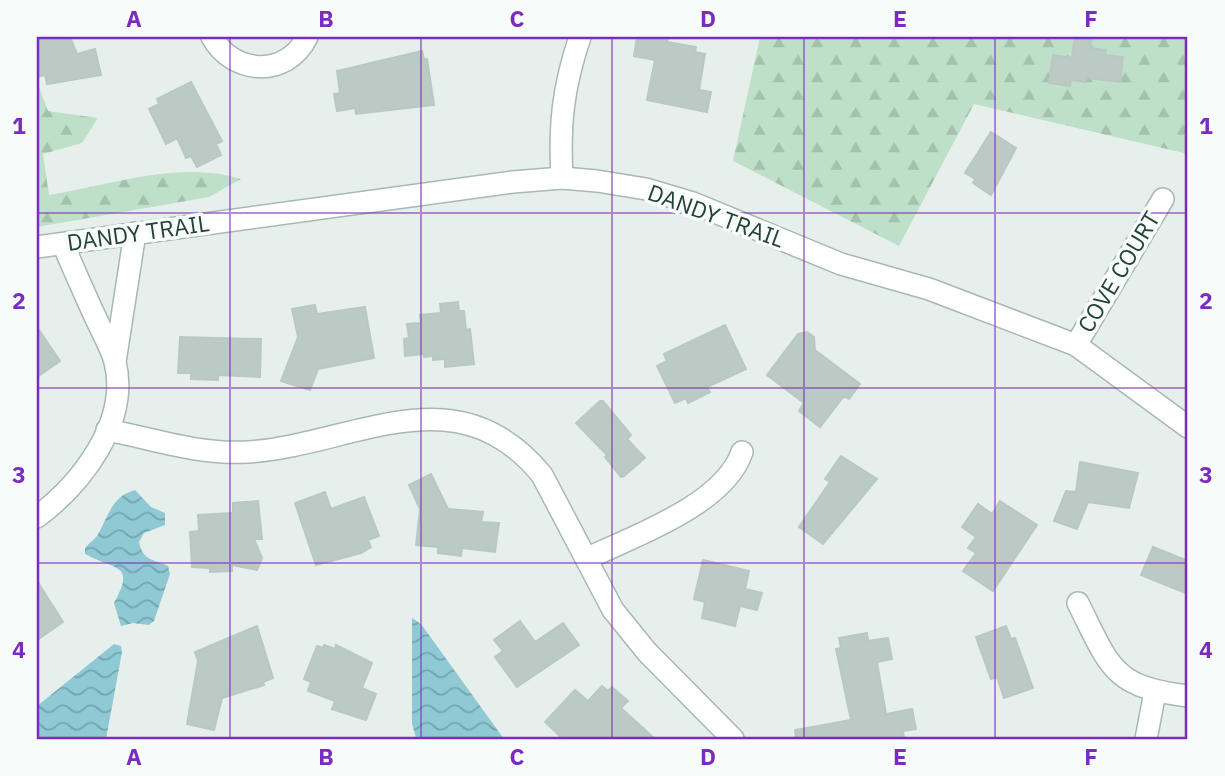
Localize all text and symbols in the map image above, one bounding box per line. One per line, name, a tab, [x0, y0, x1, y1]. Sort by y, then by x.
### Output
text: A	[126, 3, 142, 33]
text: B	[318, 3, 334, 33]
text: C	[510, 3, 525, 33]
text: D	[700, 3, 716, 33]
text: E	[893, 3, 907, 33]
text: F	[1084, 3, 1098, 33]
text: 1	[12, 110, 26, 140]
text: 1	[1199, 110, 1213, 140]
street label: DANDY TRAIL	[644, 176, 789, 254]
street label: COVE COURT	[1070, 205, 1166, 338]
street label: DANDY TRAIL	[65, 207, 211, 257]
text: 2	[12, 285, 26, 315]
text: 2	[1199, 285, 1213, 315]
text: 3	[12, 459, 26, 489]
text: 3	[1199, 459, 1213, 489]
text: 4	[12, 634, 26, 664]
text: 4	[1199, 634, 1213, 664]
text: A	[126, 741, 142, 771]
text: B	[318, 741, 334, 771]
text: C	[510, 741, 525, 771]
text: D	[700, 741, 716, 771]
text: E	[893, 741, 907, 771]
text: F	[1084, 741, 1098, 771]

